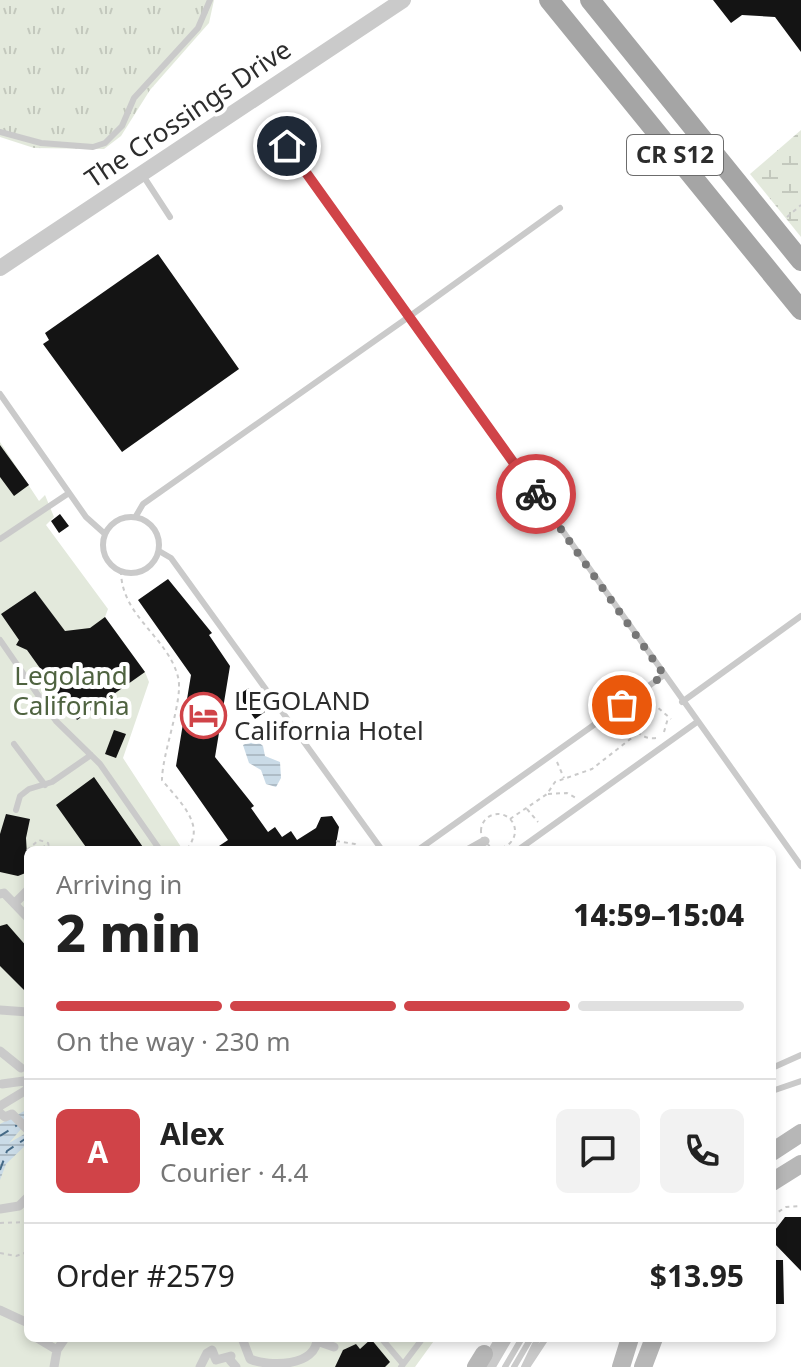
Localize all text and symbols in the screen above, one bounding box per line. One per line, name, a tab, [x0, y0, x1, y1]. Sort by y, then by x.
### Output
street label: The Crossings Drive	[77, 31, 298, 196]
pin	[253, 112, 321, 180]
icon: home	[265, 124, 309, 168]
road number: CR S12	[627, 135, 723, 175]
courier	[496, 454, 576, 534]
icon: bike	[514, 472, 558, 516]
park label: Legoland California	[12, 657, 130, 723]
pin	[588, 671, 656, 739]
place label: LEGOLAND California Hotel	[234, 682, 424, 748]
icon: bag	[600, 683, 644, 727]
hotel icon: LEGOLAND California Hotel	[179, 692, 227, 740]
text: Arriving in	[56, 866, 182, 902]
text: 14:59–15:04	[573, 894, 744, 935]
text: 2 min	[56, 896, 201, 967]
text: On the way · 230 m	[56, 1023, 290, 1059]
button: chat	[556, 1109, 640, 1193]
button: phone	[660, 1109, 744, 1193]
text: Alex	[160, 1113, 224, 1154]
text: A	[88, 1131, 108, 1172]
text: Courier · 4.4	[160, 1154, 308, 1190]
text: Order #2579	[56, 1255, 235, 1296]
text: $13.95	[650, 1255, 744, 1296]

